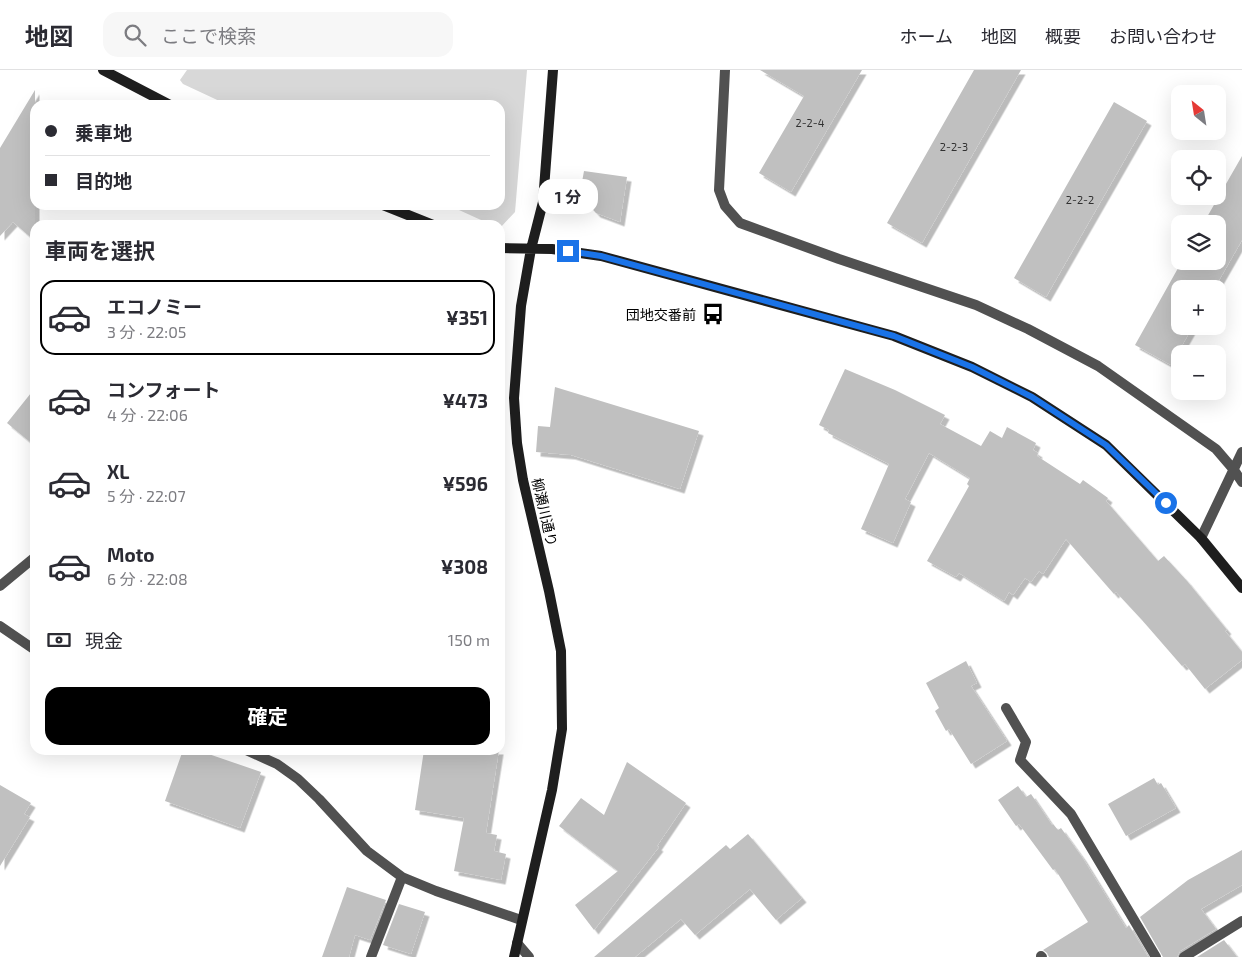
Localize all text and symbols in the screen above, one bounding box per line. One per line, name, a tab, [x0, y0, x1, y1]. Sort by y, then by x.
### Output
search box	[103, 12, 453, 57]
text: 地図	[25, 21, 73, 50]
icon: search	[121, 21, 149, 49]
text: ここで検索	[161, 24, 256, 47]
text: ホーム	[900, 25, 953, 47]
text: 地図	[981, 25, 1017, 47]
text: 概要	[1045, 25, 1081, 47]
text: お問い合わせ	[1109, 25, 1217, 47]
north arrow	[1171, 85, 1226, 140]
map controls	[1171, 85, 1226, 400]
house number: 2-2-4	[795, 116, 825, 129]
text: 乗車地	[75, 121, 132, 144]
house number: 2-2-3	[940, 140, 968, 153]
button: locate	[1171, 150, 1226, 205]
text: 目的地	[75, 169, 132, 192]
callout: 1 分	[538, 179, 598, 214]
text: 1 分	[555, 187, 581, 206]
house number: 2-2-2	[1066, 193, 1094, 206]
button: layers	[1171, 215, 1226, 270]
text: 車両を選択	[45, 237, 155, 263]
route end	[557, 240, 579, 262]
button: +	[1171, 280, 1226, 335]
icon: car	[47, 295, 92, 340]
text: エコノミー	[107, 295, 202, 318]
bus stop icon: 団地交番前	[700, 301, 726, 327]
text: ¥351	[446, 306, 488, 329]
place label: 団地交番前	[626, 306, 696, 323]
text: 3 分 · 22:05	[107, 322, 186, 341]
button: −	[1171, 345, 1226, 400]
icon: car	[47, 378, 92, 423]
text: コンフォート	[107, 378, 220, 401]
text: ¥473	[442, 389, 488, 412]
text: 4 分 · 22:06	[107, 405, 188, 424]
text: XL	[107, 460, 129, 483]
icon: car	[47, 461, 92, 506]
text: ¥596	[442, 472, 488, 495]
street label: 柳瀬川通り	[529, 476, 561, 548]
text: 5 分 · 22:07	[107, 486, 186, 505]
route start	[1155, 492, 1177, 514]
text: Moto	[107, 543, 155, 566]
icon: car	[47, 544, 92, 589]
text: ¥308	[441, 555, 488, 578]
text: 6 分 · 22:08	[107, 569, 188, 588]
icon: cash	[45, 626, 73, 654]
text: 現金	[85, 629, 123, 652]
text: 150 m	[448, 630, 490, 649]
button: 確定	[45, 687, 490, 745]

